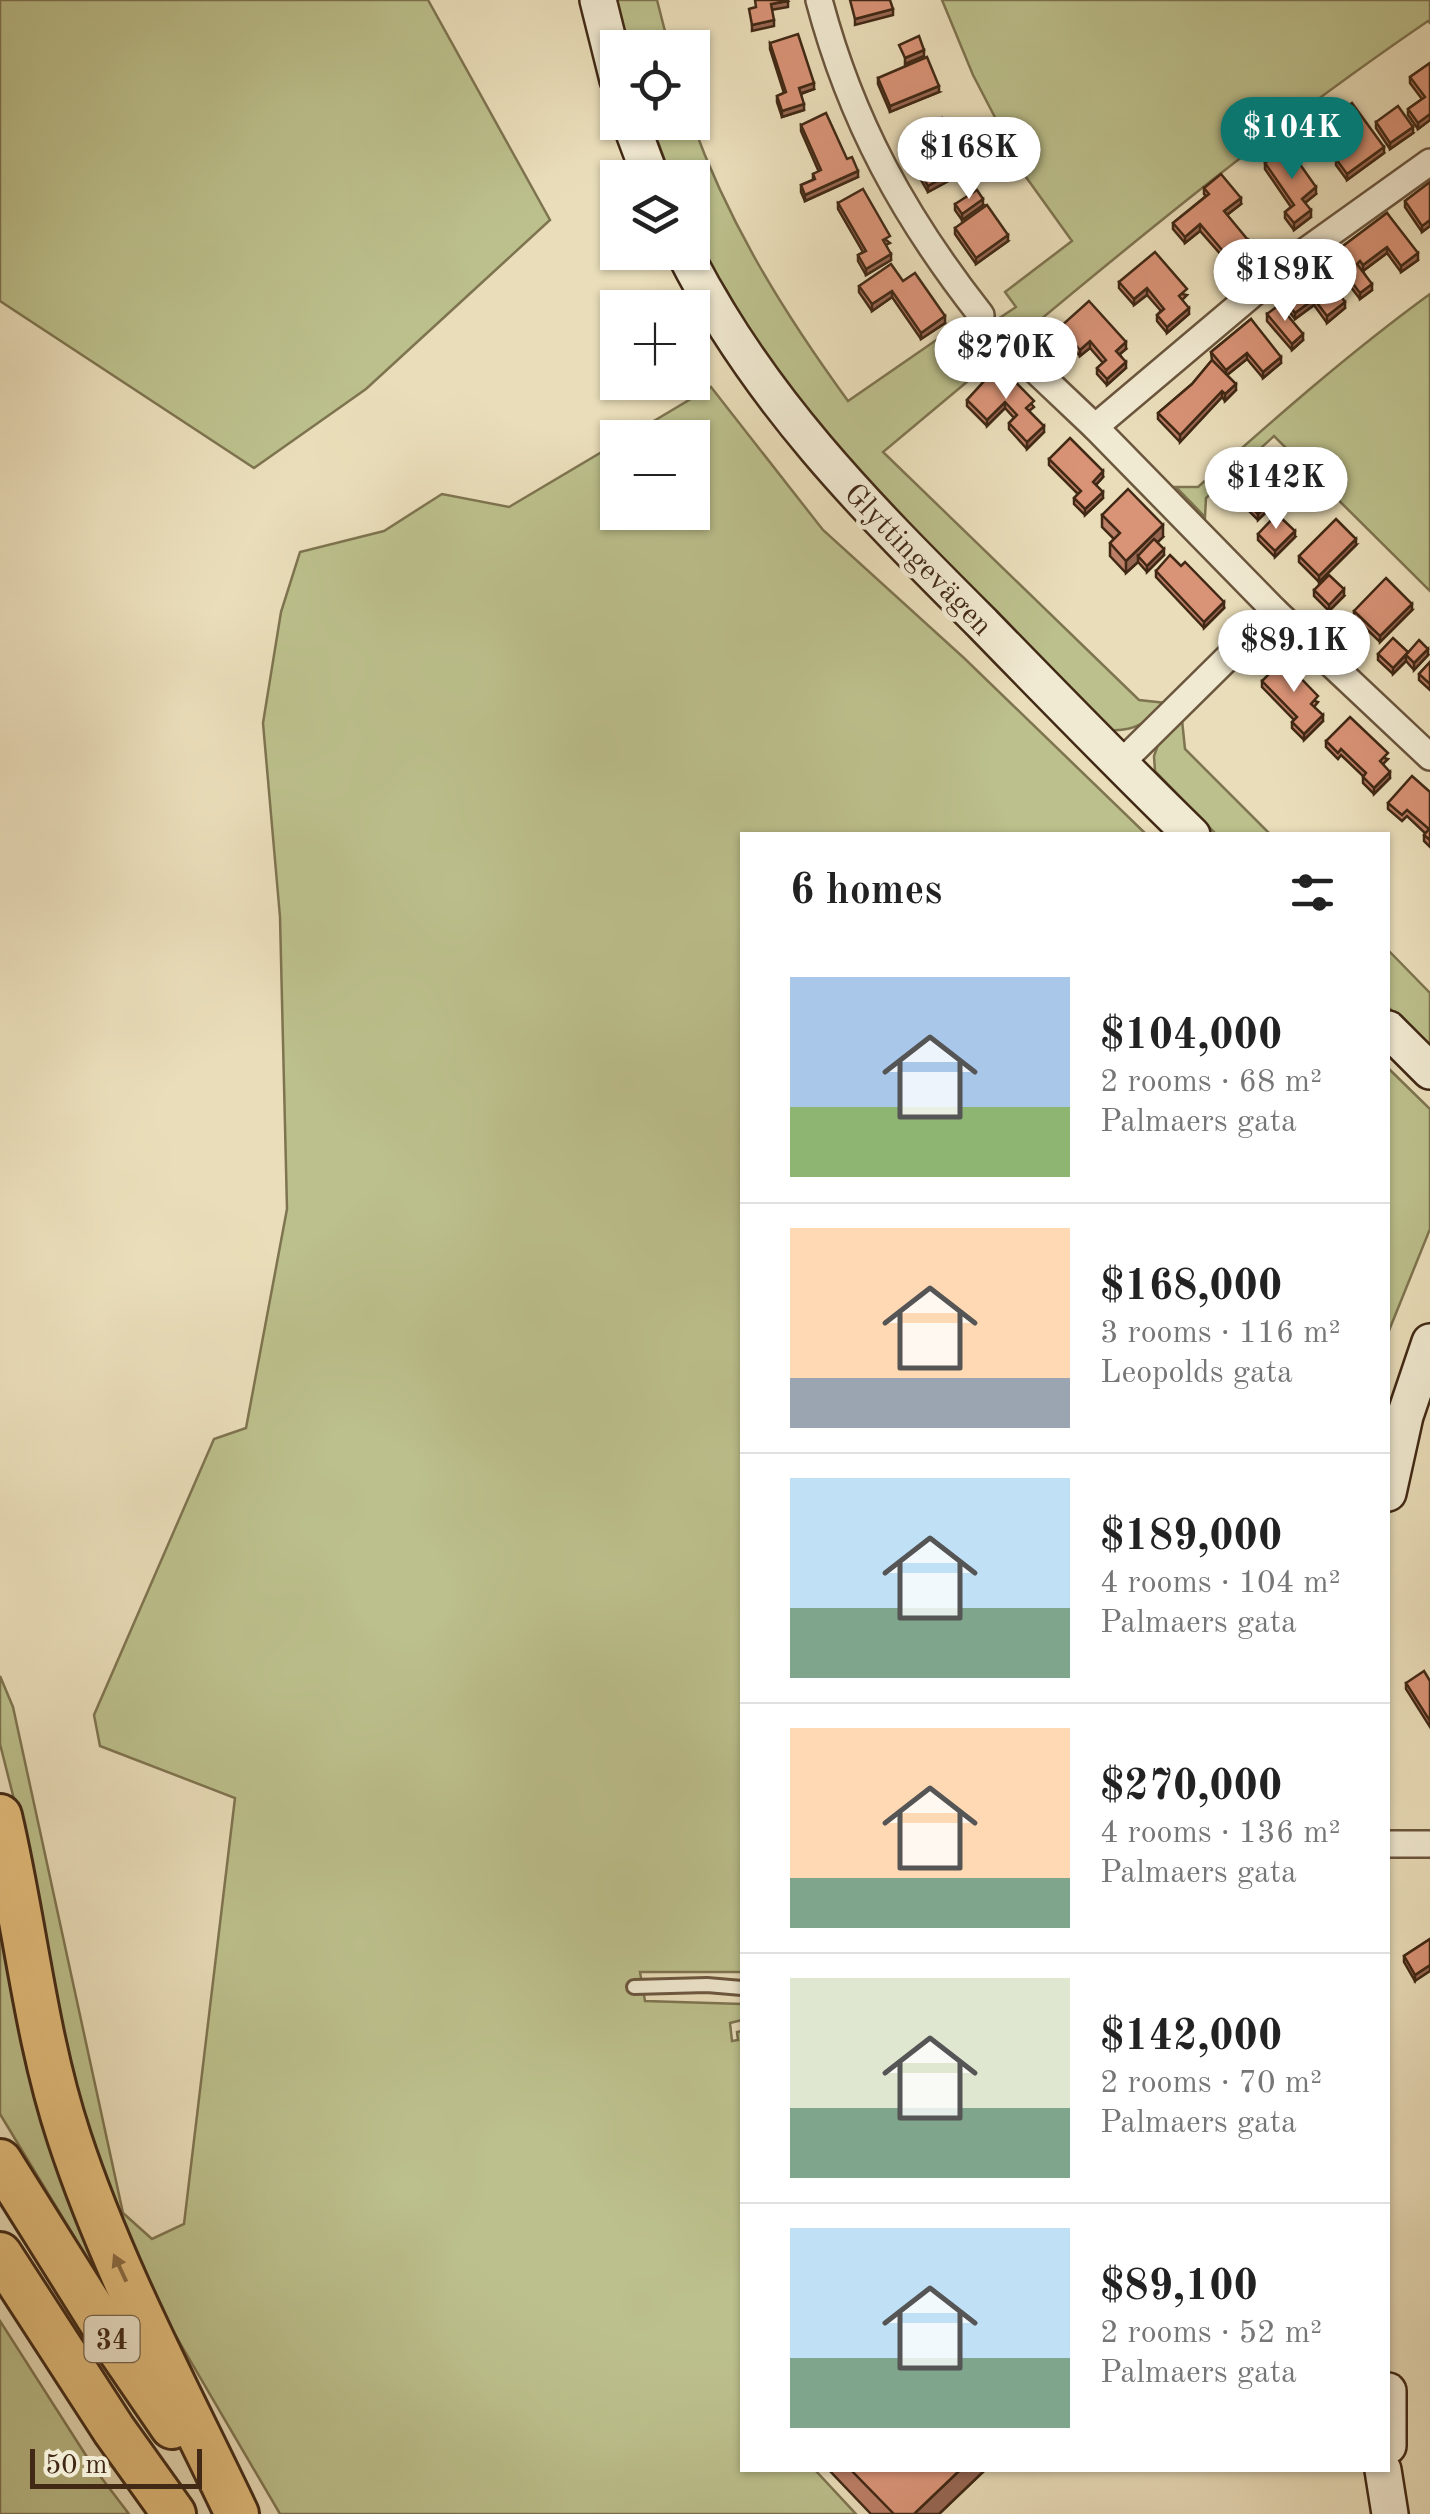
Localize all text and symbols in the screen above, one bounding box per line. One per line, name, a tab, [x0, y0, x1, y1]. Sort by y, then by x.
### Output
map controls	[600, 30, 710, 530]
button: locate	[600, 30, 710, 140]
pin: $104K	[1222, 97, 1362, 182]
text: $104K	[1243, 113, 1341, 145]
pin: $168K	[899, 117, 1039, 202]
text: $168K	[920, 133, 1018, 165]
button: layers	[600, 160, 710, 270]
pin: $189K	[1215, 239, 1355, 324]
text: $189K	[1236, 255, 1334, 287]
button: +	[600, 290, 710, 400]
pin: $270K	[936, 317, 1076, 402]
text: $270K	[957, 333, 1055, 365]
button: −	[600, 420, 710, 530]
pin: $142K	[1206, 447, 1346, 532]
text: $142K	[1227, 463, 1325, 495]
street label: Glyttingevägen	[838, 479, 997, 642]
pin: $89.1K	[1213, 610, 1375, 695]
text: $89.1K	[1240, 626, 1348, 658]
icon: filters	[1285, 865, 1340, 920]
text: 6 homes	[790, 871, 942, 913]
text: $104,000	[1100, 1016, 1282, 1058]
icon: home	[870, 1017, 990, 1137]
text: 2 rooms · 68 m²	[1100, 1067, 1322, 1099]
text: Palmaers gata	[1100, 1107, 1297, 1139]
text: $168,000	[1100, 1267, 1282, 1309]
icon: home	[870, 1268, 990, 1388]
text: 3 rooms · 116 m²	[1100, 1318, 1341, 1350]
text: Leopolds gata	[1100, 1358, 1293, 1390]
text: $189,000	[1100, 1517, 1282, 1559]
icon: home	[870, 1518, 990, 1638]
text: 4 rooms · 104 m²	[1100, 1568, 1341, 1600]
text: Palmaers gata	[1100, 1608, 1297, 1640]
text: $270,000	[1100, 1767, 1282, 1809]
icon: home	[870, 1768, 990, 1888]
text: 4 rooms · 136 m²	[1100, 1818, 1341, 1850]
text: Palmaers gata	[1100, 1858, 1297, 1890]
text: $142,000	[1100, 2017, 1282, 2059]
icon: home	[870, 2018, 990, 2138]
text: 2 rooms · 70 m²	[1100, 2068, 1322, 2100]
text: Palmaers gata	[1100, 2108, 1297, 2140]
one-way arrow	[112, 2253, 128, 2283]
text: $89,100	[1100, 2267, 1258, 2309]
icon: home	[870, 2268, 990, 2388]
road number: 34	[84, 2316, 140, 2362]
text: 2 rooms · 52 m²	[1100, 2318, 1322, 2350]
text: Palmaers gata	[1100, 2358, 1297, 2390]
scale bar	[30, 2444, 202, 2488]
text: 50 m	[45, 2452, 108, 2480]

